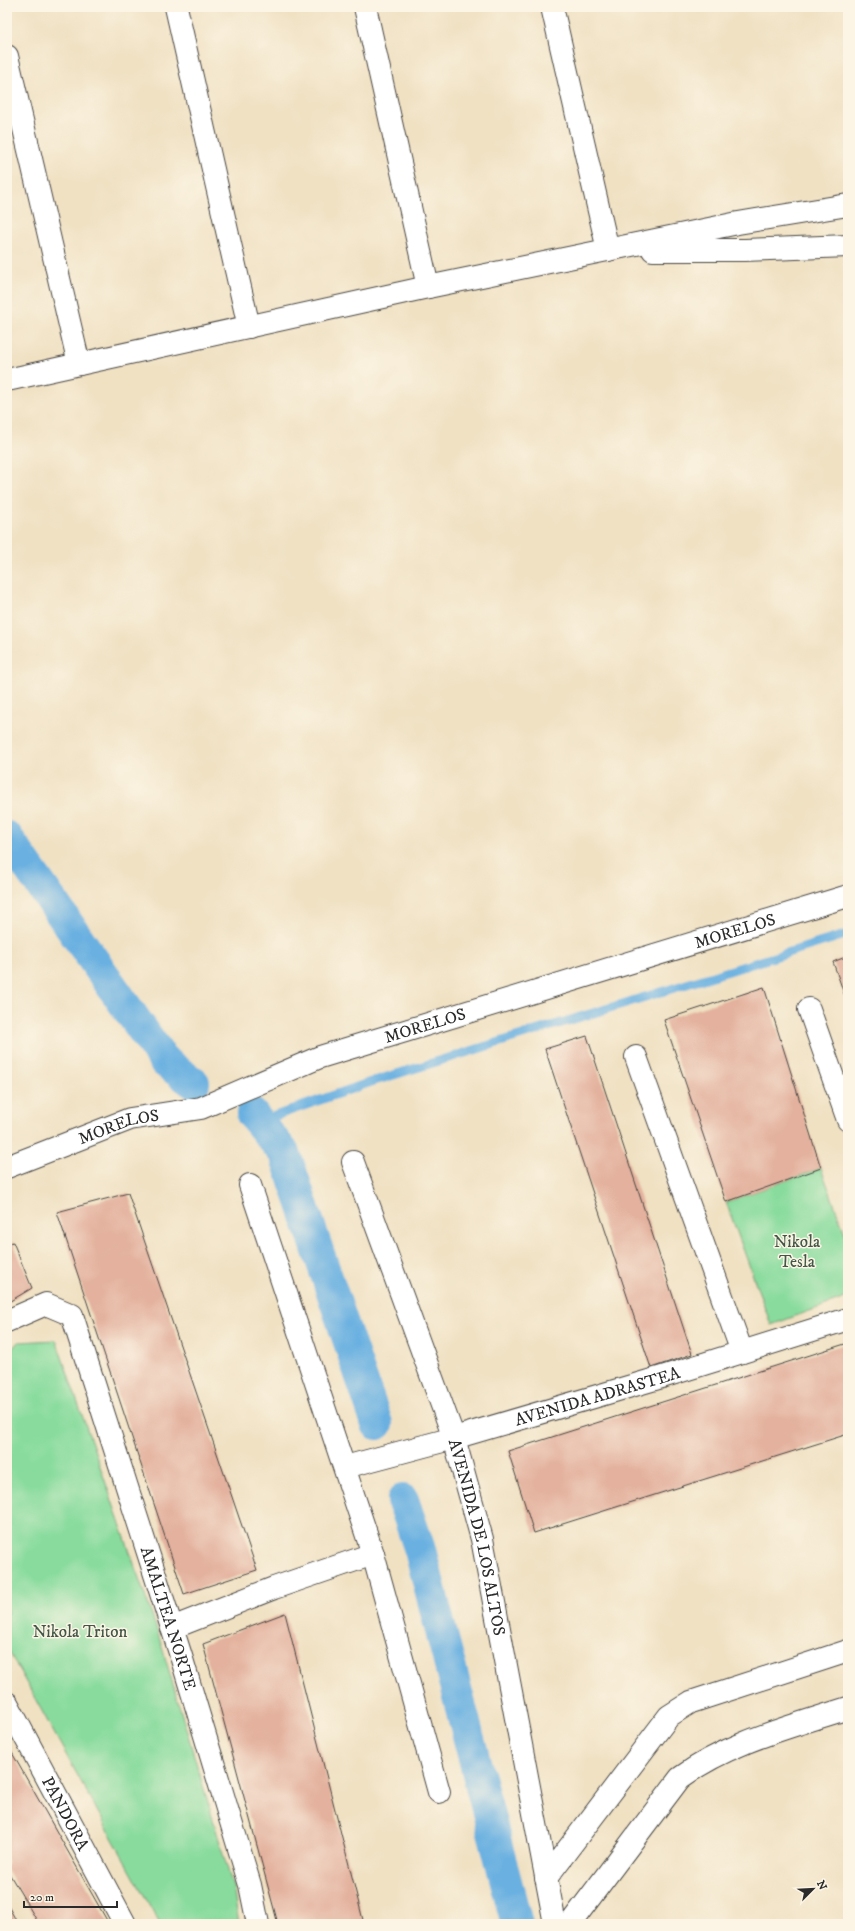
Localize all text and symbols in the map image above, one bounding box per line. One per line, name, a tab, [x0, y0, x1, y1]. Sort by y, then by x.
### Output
street label: MORELOS	[692, 909, 778, 954]
street label: MORELOS	[382, 1003, 469, 1049]
street label: MORELOS	[75, 1105, 160, 1150]
park label: Nikola Tesla	[774, 1231, 821, 1273]
street label: AVENIDA ADRASTEA	[512, 1362, 683, 1432]
street label: AVENIDA DE LOS ALTOS	[443, 1436, 510, 1638]
street label: AMALTEA NORTE	[135, 1544, 201, 1693]
park label: Nikola Triton	[33, 1621, 127, 1643]
street label: PANDORA	[36, 1773, 94, 1855]
north arrow	[793, 1869, 833, 1909]
text: N	[813, 1878, 829, 1892]
scale bar	[24, 1883, 117, 1909]
text: 20 m	[30, 1890, 54, 1905]

